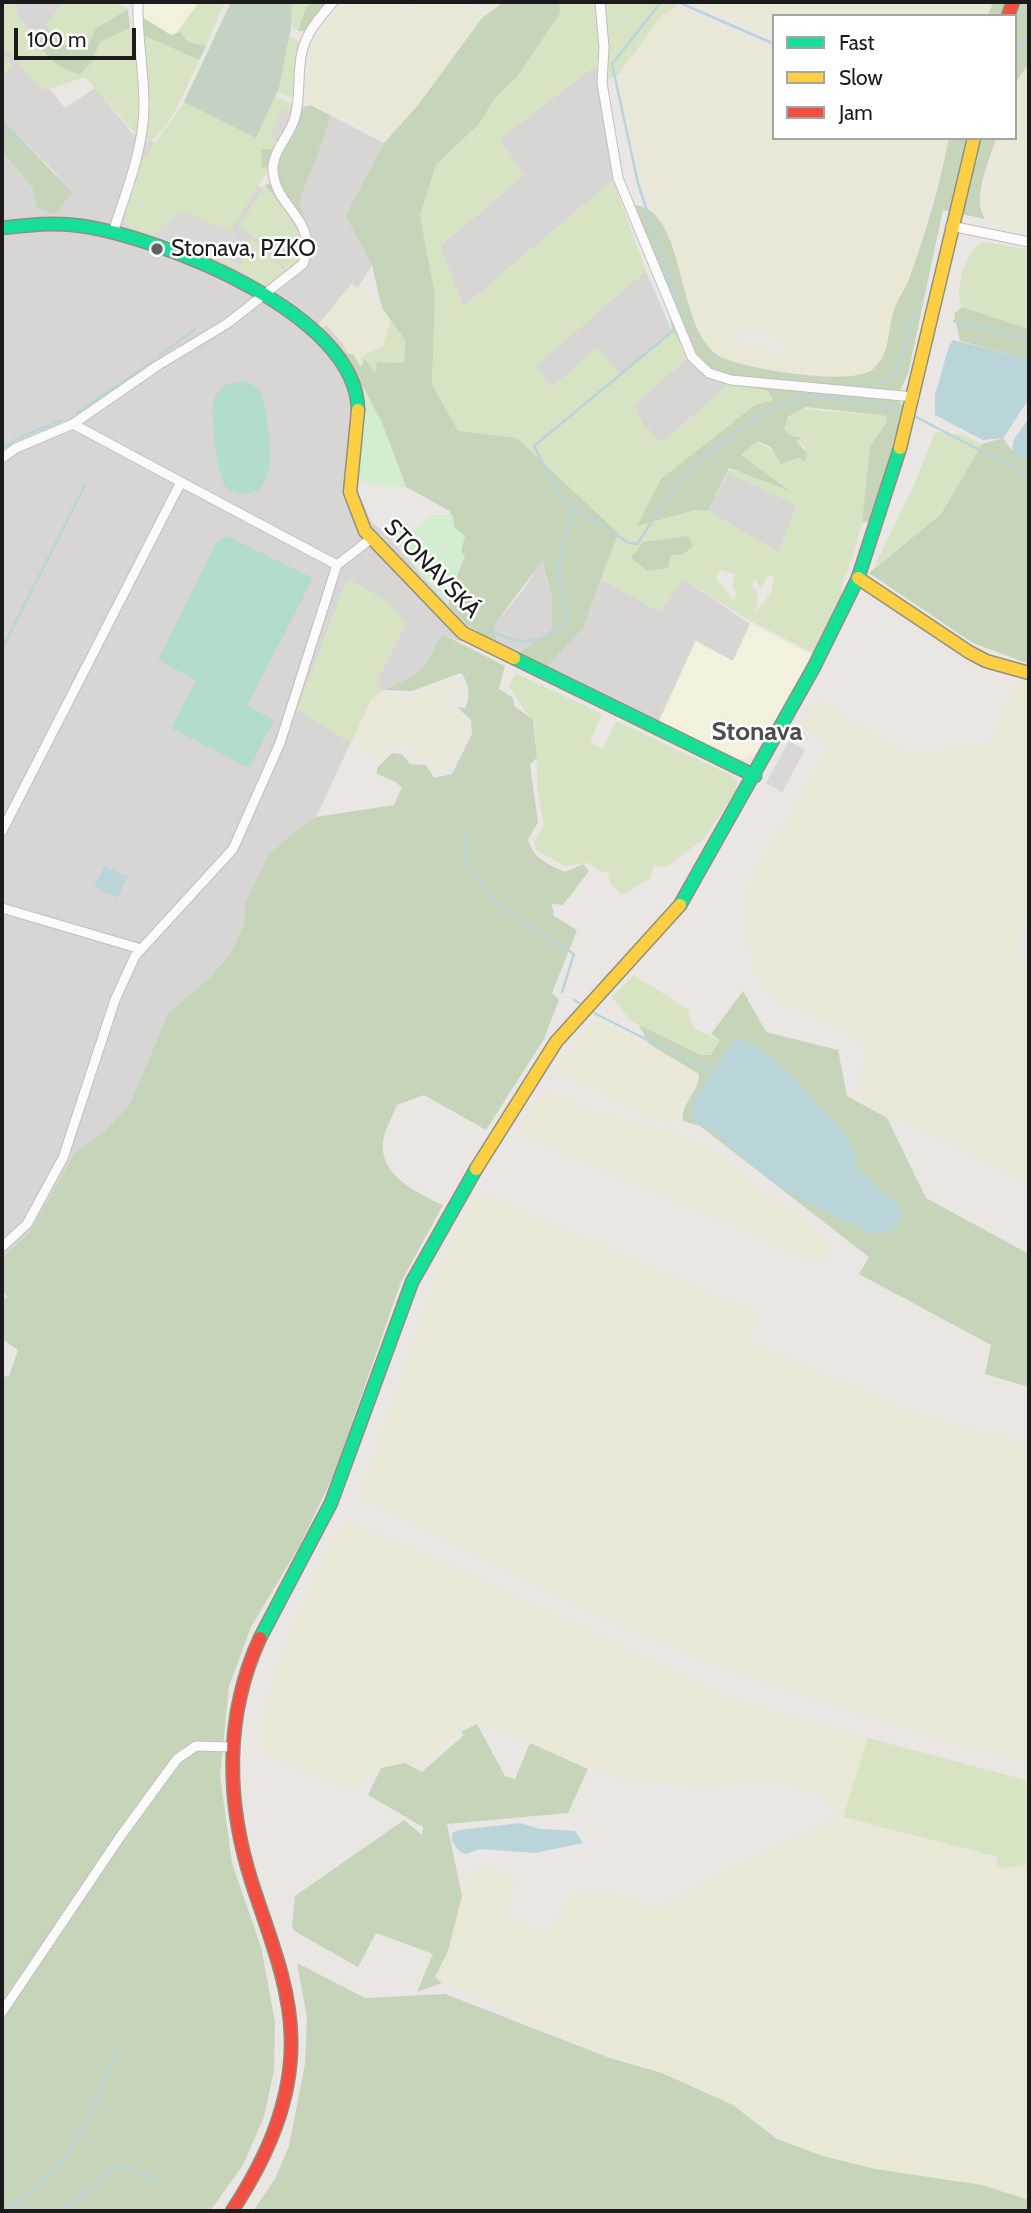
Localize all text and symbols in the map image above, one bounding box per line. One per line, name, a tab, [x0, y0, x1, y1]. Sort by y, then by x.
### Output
scale bar	[18, 14, 140, 58]
legend	[772, 14, 1017, 140]
text: 100 m	[27, 27, 86, 52]
text: Fast	[839, 30, 875, 55]
text: Slow	[839, 65, 883, 90]
text: Jam	[839, 100, 873, 125]
place label: Stonava, PZKO	[171, 235, 316, 263]
marker: Stonava, PZKO	[149, 241, 165, 257]
street label: STONAVSKÁ	[378, 514, 486, 624]
district label: Stonava	[711, 716, 803, 748]

